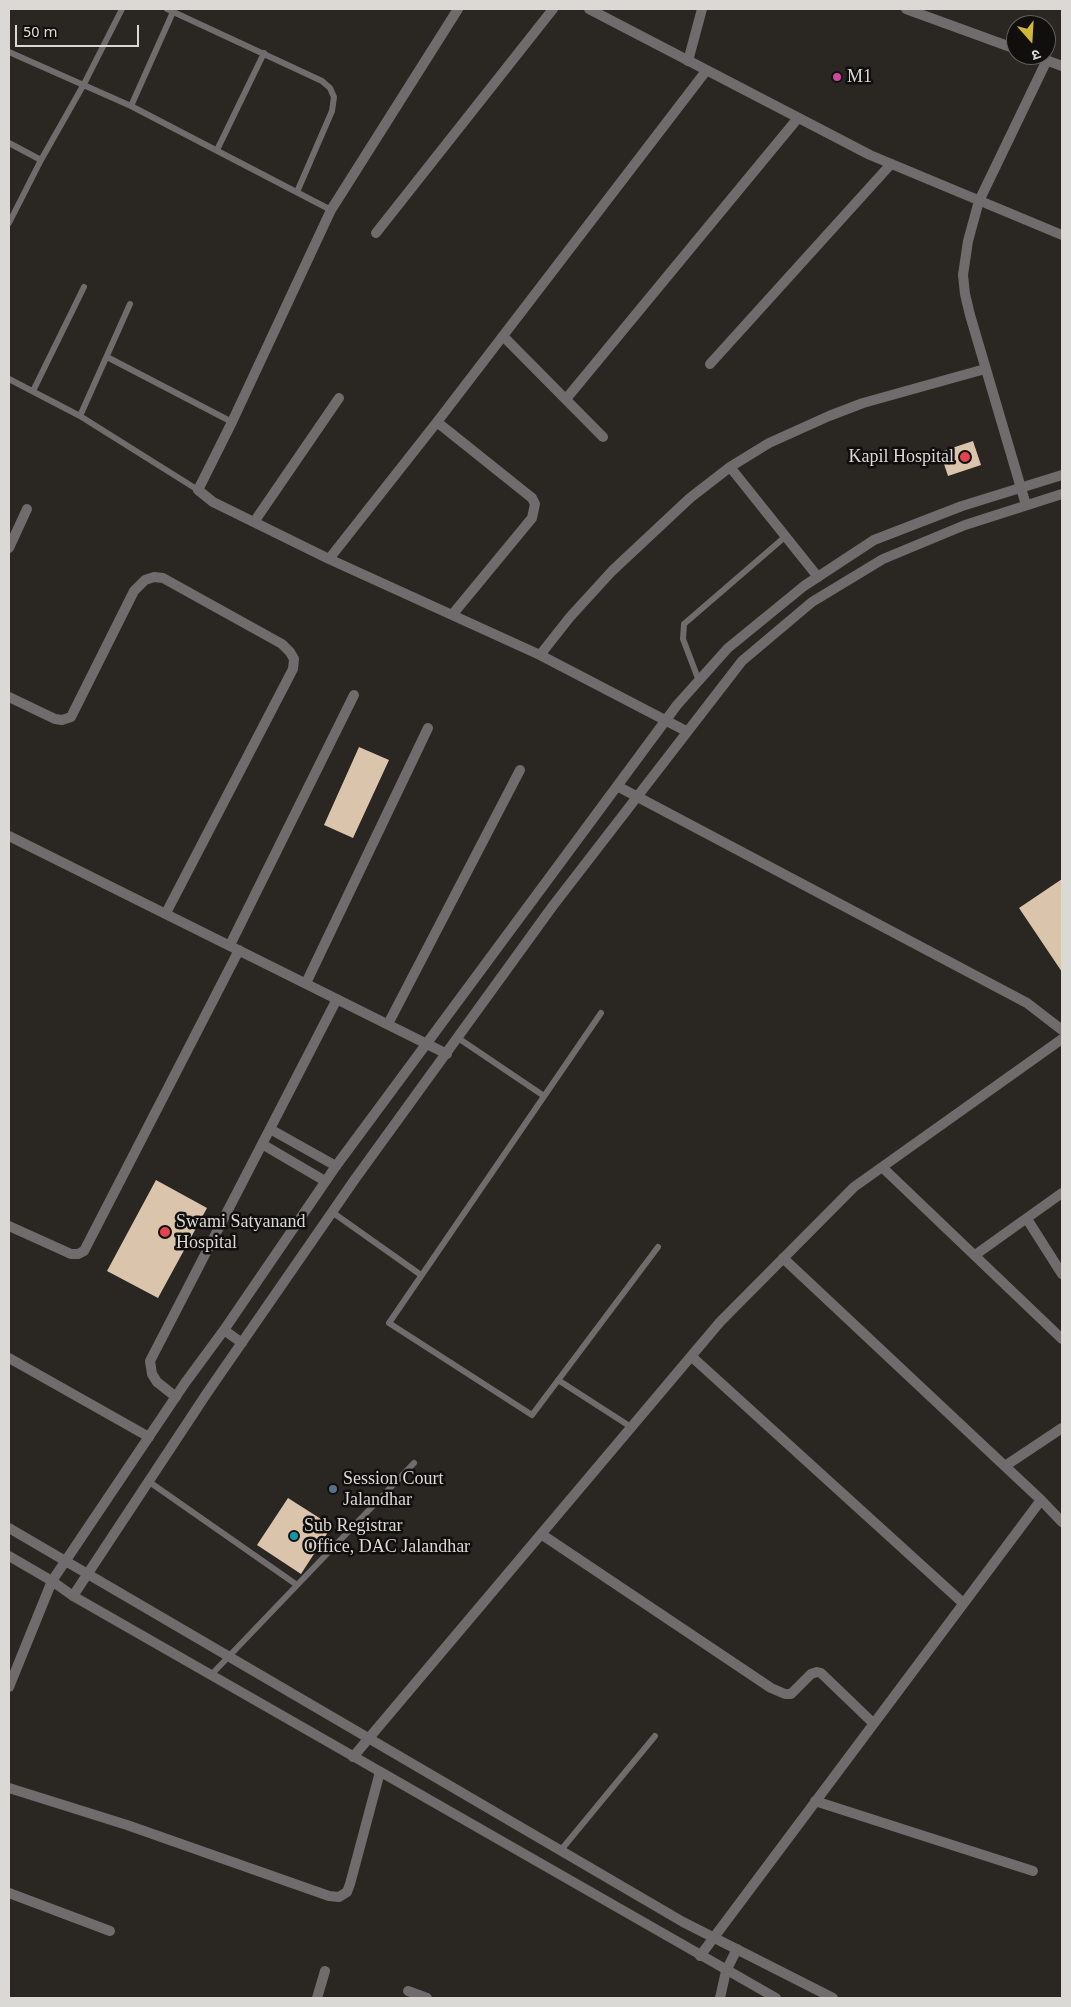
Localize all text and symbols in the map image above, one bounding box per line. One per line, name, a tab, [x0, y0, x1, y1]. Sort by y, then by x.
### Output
scale bar	[18, 15, 141, 47]
north arrow	[1006, 15, 1056, 65]
text: 50 m	[23, 24, 57, 43]
text: उ	[1029, 43, 1043, 64]
place label: M1	[847, 66, 873, 88]
marker: M1	[831, 71, 843, 83]
place label: Kapil Hospital	[838, 446, 954, 468]
marker: Kapil Hospital	[958, 450, 972, 464]
place label: Swami Satyanand Hospital	[176, 1211, 325, 1254]
marker: Swami Satyanand Hospital	[158, 1225, 172, 1239]
place label: Session Court Jalandhar	[343, 1468, 459, 1510]
marker: Session Court Jalandhar	[327, 1483, 339, 1495]
place label: Sub Registrar Office, DAC Jalandhar	[304, 1515, 484, 1558]
marker: Sub Registrar Office, DAC Jalandhar	[288, 1530, 300, 1542]

